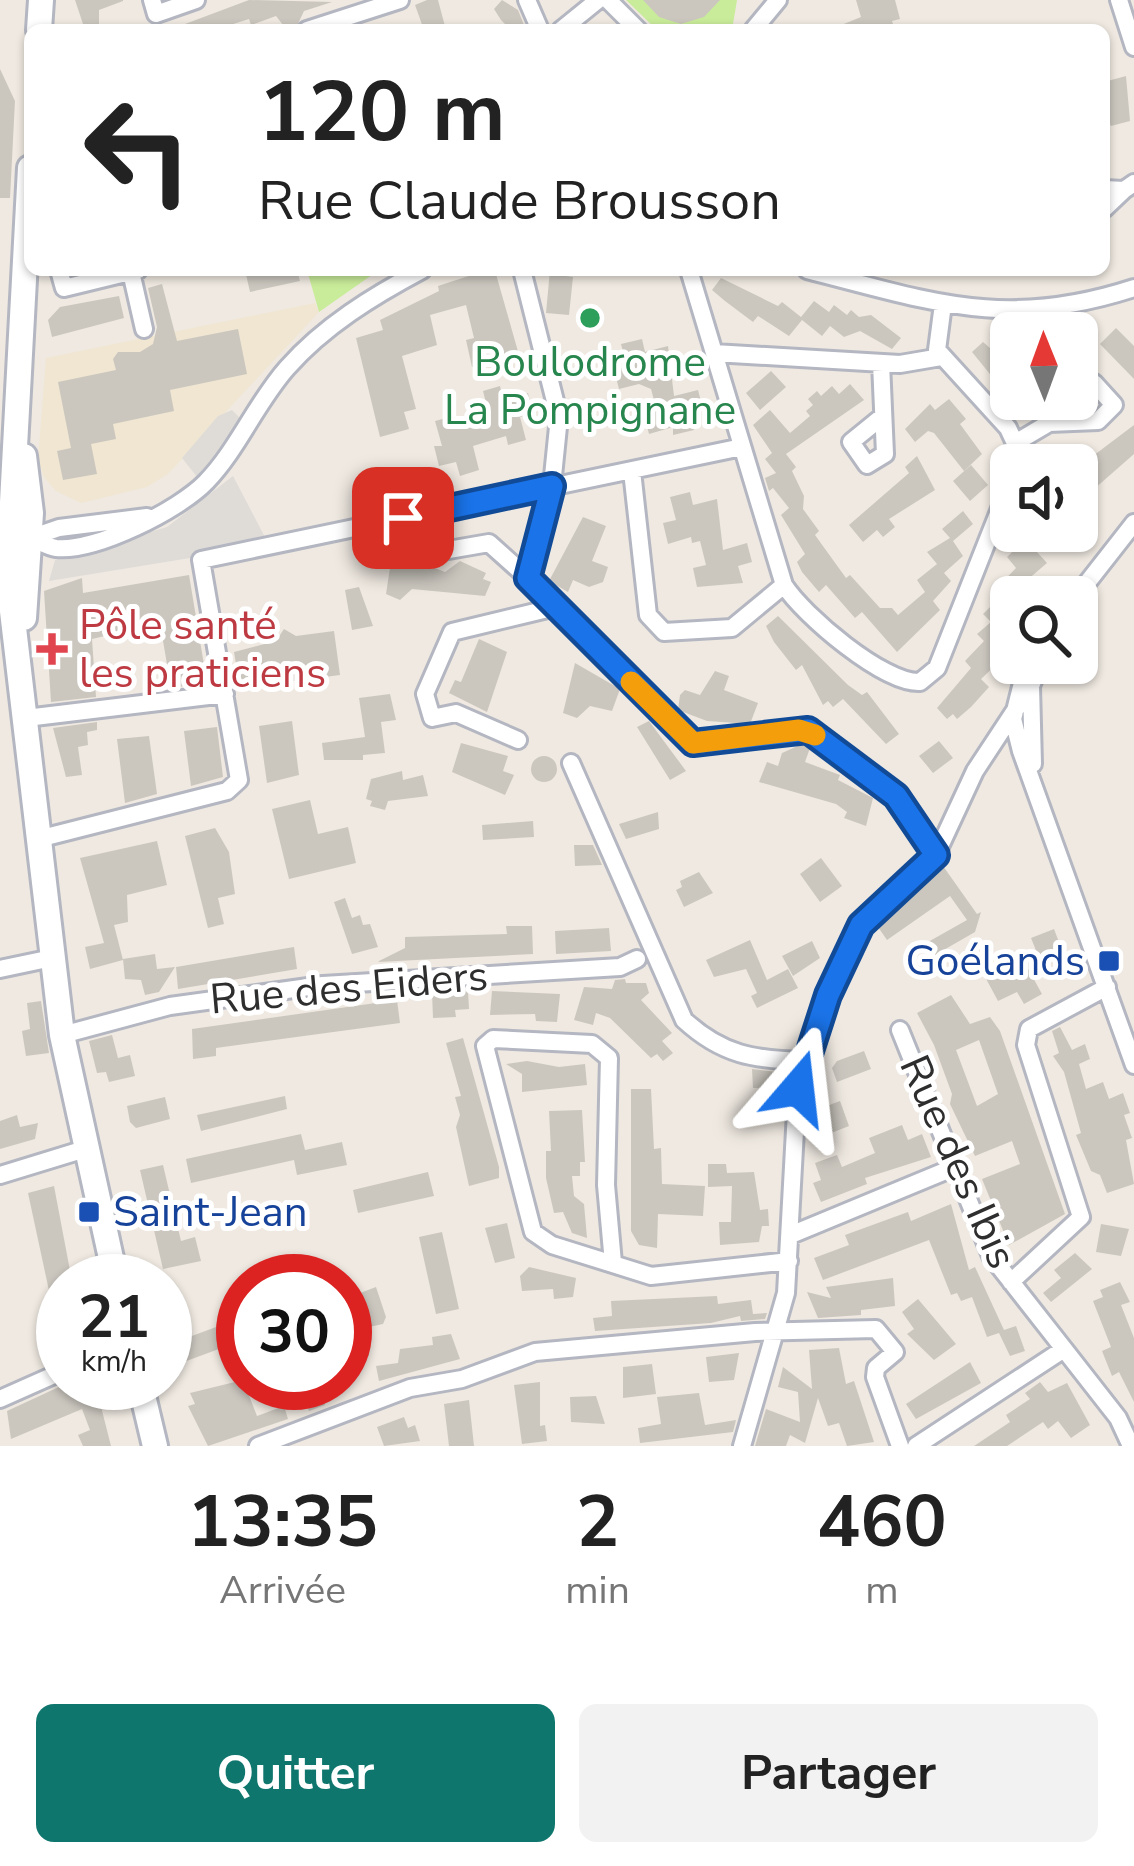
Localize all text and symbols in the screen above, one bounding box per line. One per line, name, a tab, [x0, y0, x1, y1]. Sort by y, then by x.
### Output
text: 120 m	[258, 55, 506, 170]
icon: left	[60, 72, 216, 228]
text: Rue Claude Brousson	[258, 164, 781, 238]
marker: Boulodrome La Pompignane	[577, 305, 603, 331]
north arrow	[990, 312, 1098, 420]
map controls	[990, 312, 1098, 684]
place label: Boulodrome La Pompignane	[444, 334, 736, 439]
button: sound	[990, 444, 1098, 552]
pin	[352, 467, 454, 569]
icon: arrive	[370, 485, 436, 551]
button: search	[990, 576, 1098, 684]
place label: Pôle santé les praticiens	[79, 597, 326, 702]
marker: Pôle santé les praticiens	[36, 633, 68, 665]
place label: Goélands	[906, 933, 1085, 990]
street label: Rue des Eiders	[208, 947, 490, 1029]
marker: Goélands	[1096, 948, 1122, 974]
position arrow	[735, 1025, 861, 1151]
street label: Rue des Ibis	[886, 1046, 1030, 1278]
place label: Saint-Jean	[113, 1184, 308, 1241]
marker: Saint-Jean	[76, 1199, 102, 1225]
speed limit sign: 30	[216, 1254, 372, 1410]
text: 21	[78, 1276, 150, 1358]
text: km/h	[81, 1341, 147, 1382]
text: 13:35	[187, 1473, 378, 1571]
text: 2	[576, 1473, 619, 1571]
text: 460	[817, 1473, 947, 1571]
text: Arrivée	[219, 1564, 346, 1617]
text: min	[565, 1564, 630, 1617]
text: m	[865, 1564, 899, 1617]
button: Quitter	[36, 1704, 555, 1842]
button: Partager	[579, 1704, 1098, 1842]

